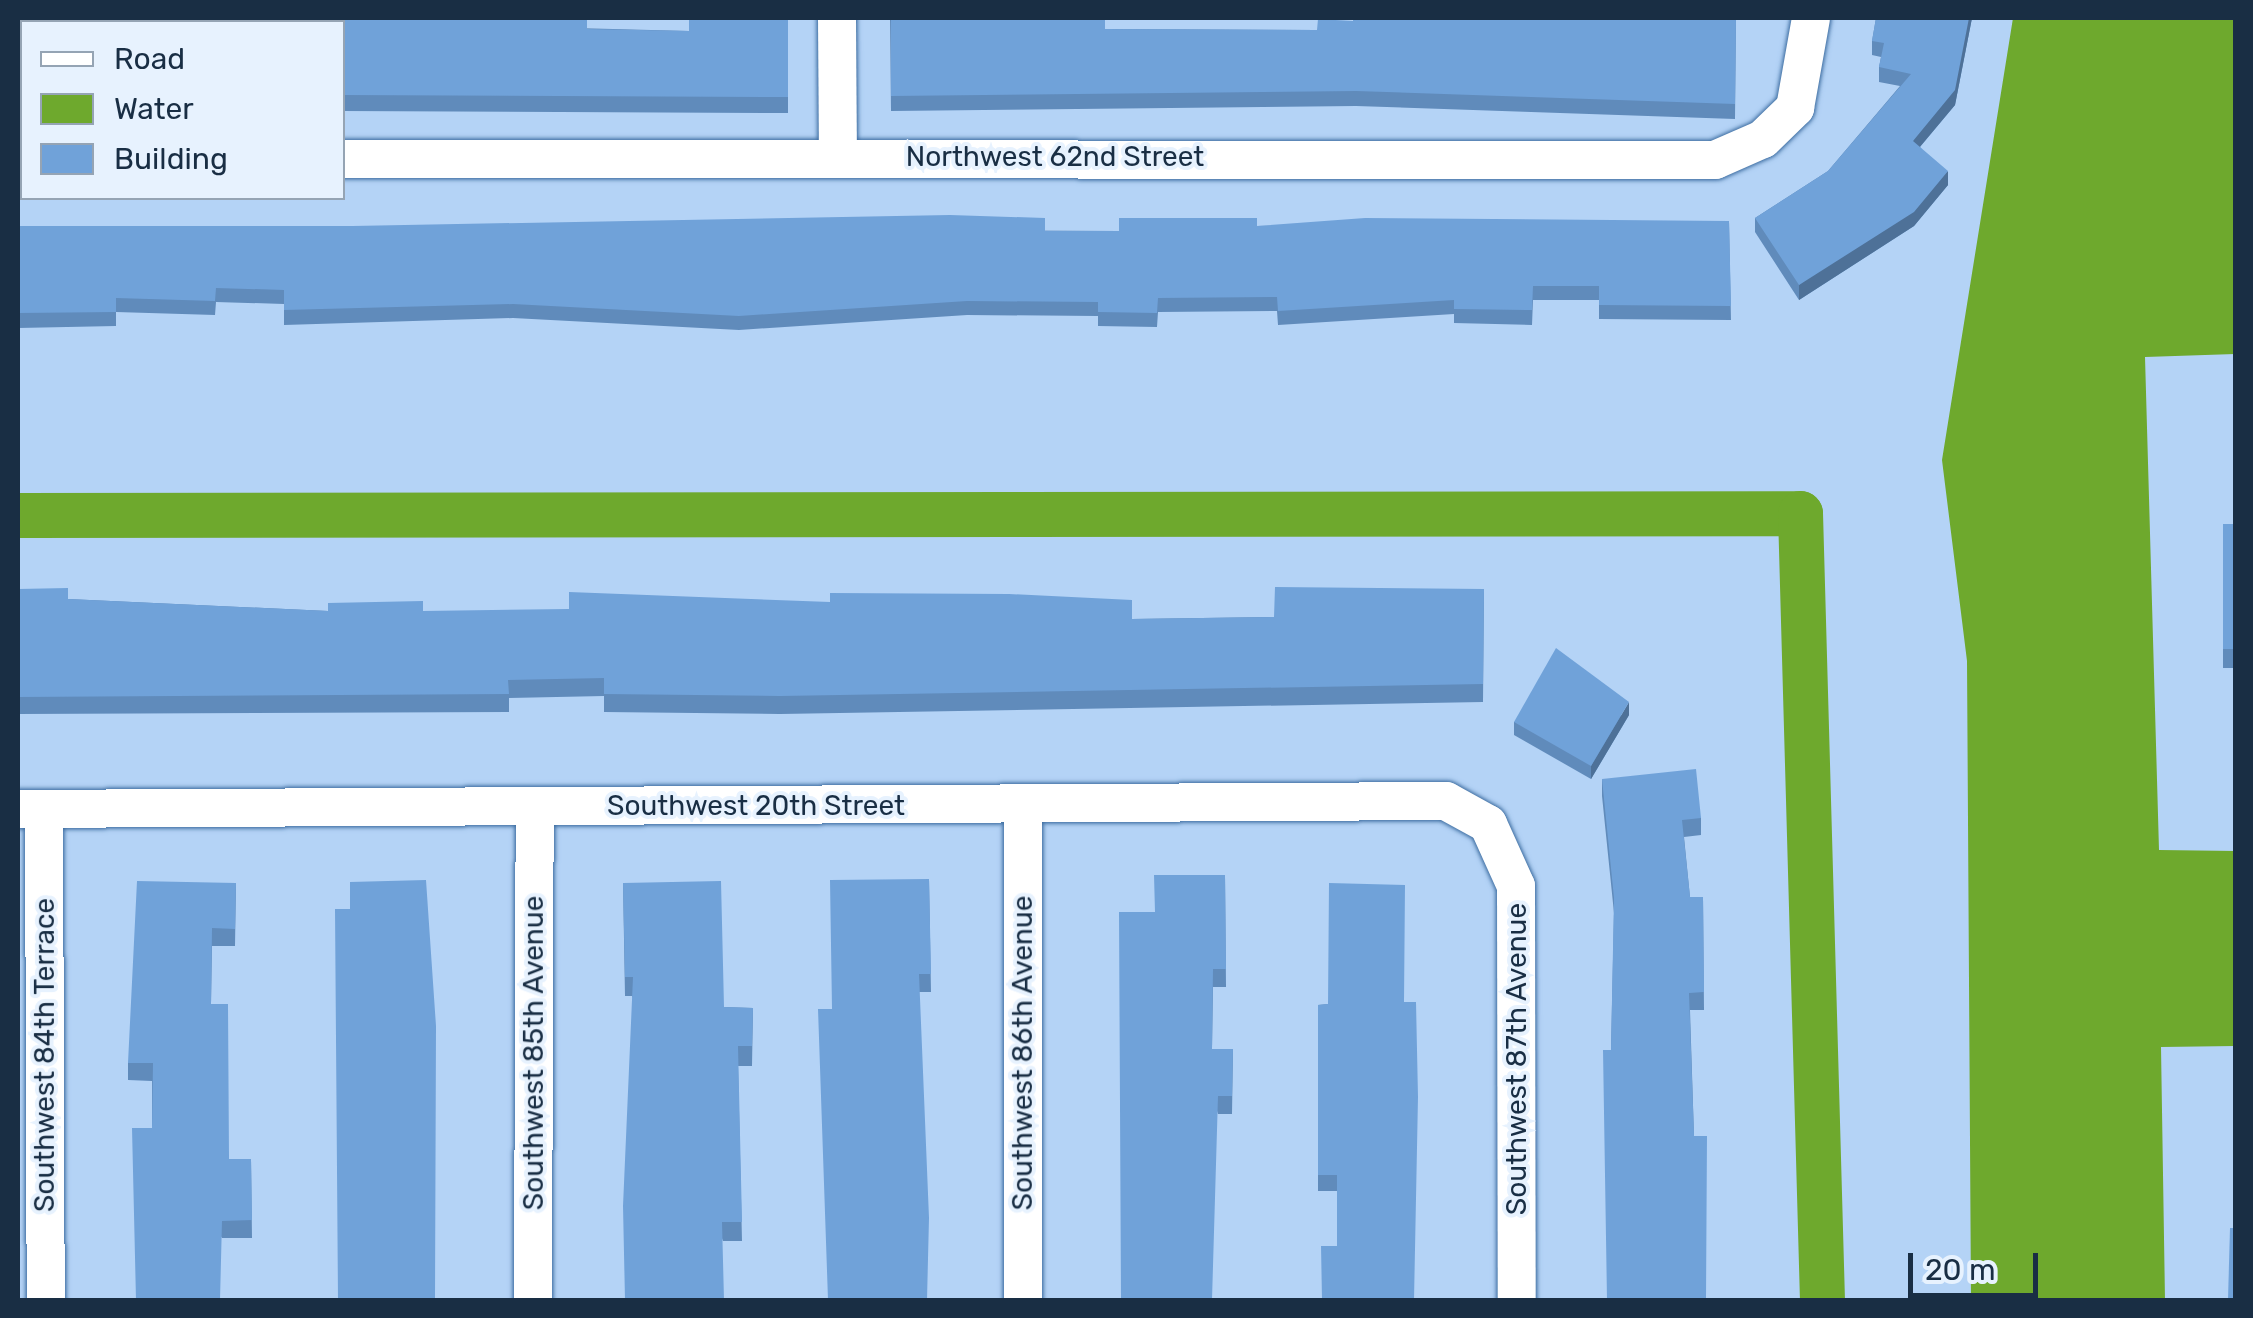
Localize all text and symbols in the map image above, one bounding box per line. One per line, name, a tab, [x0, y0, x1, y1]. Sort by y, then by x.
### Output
legend	[20, 20, 345, 200]
text: Road	[114, 41, 185, 77]
text: Water	[114, 91, 194, 127]
street label: Northwest 62nd Street	[906, 140, 1204, 174]
text: Building	[114, 141, 228, 177]
street label: Southwest 20th Street	[607, 789, 905, 823]
street label: Southwest 85th Avenue	[517, 895, 551, 1211]
street label: Southwest 86th Avenue	[1006, 895, 1040, 1211]
street label: Southwest 84th Terrace	[28, 898, 62, 1212]
street label: Southwest 87th Avenue	[1500, 902, 1534, 1216]
scale bar	[1913, 1233, 2043, 1295]
text: 20 m	[1925, 1252, 1996, 1288]

